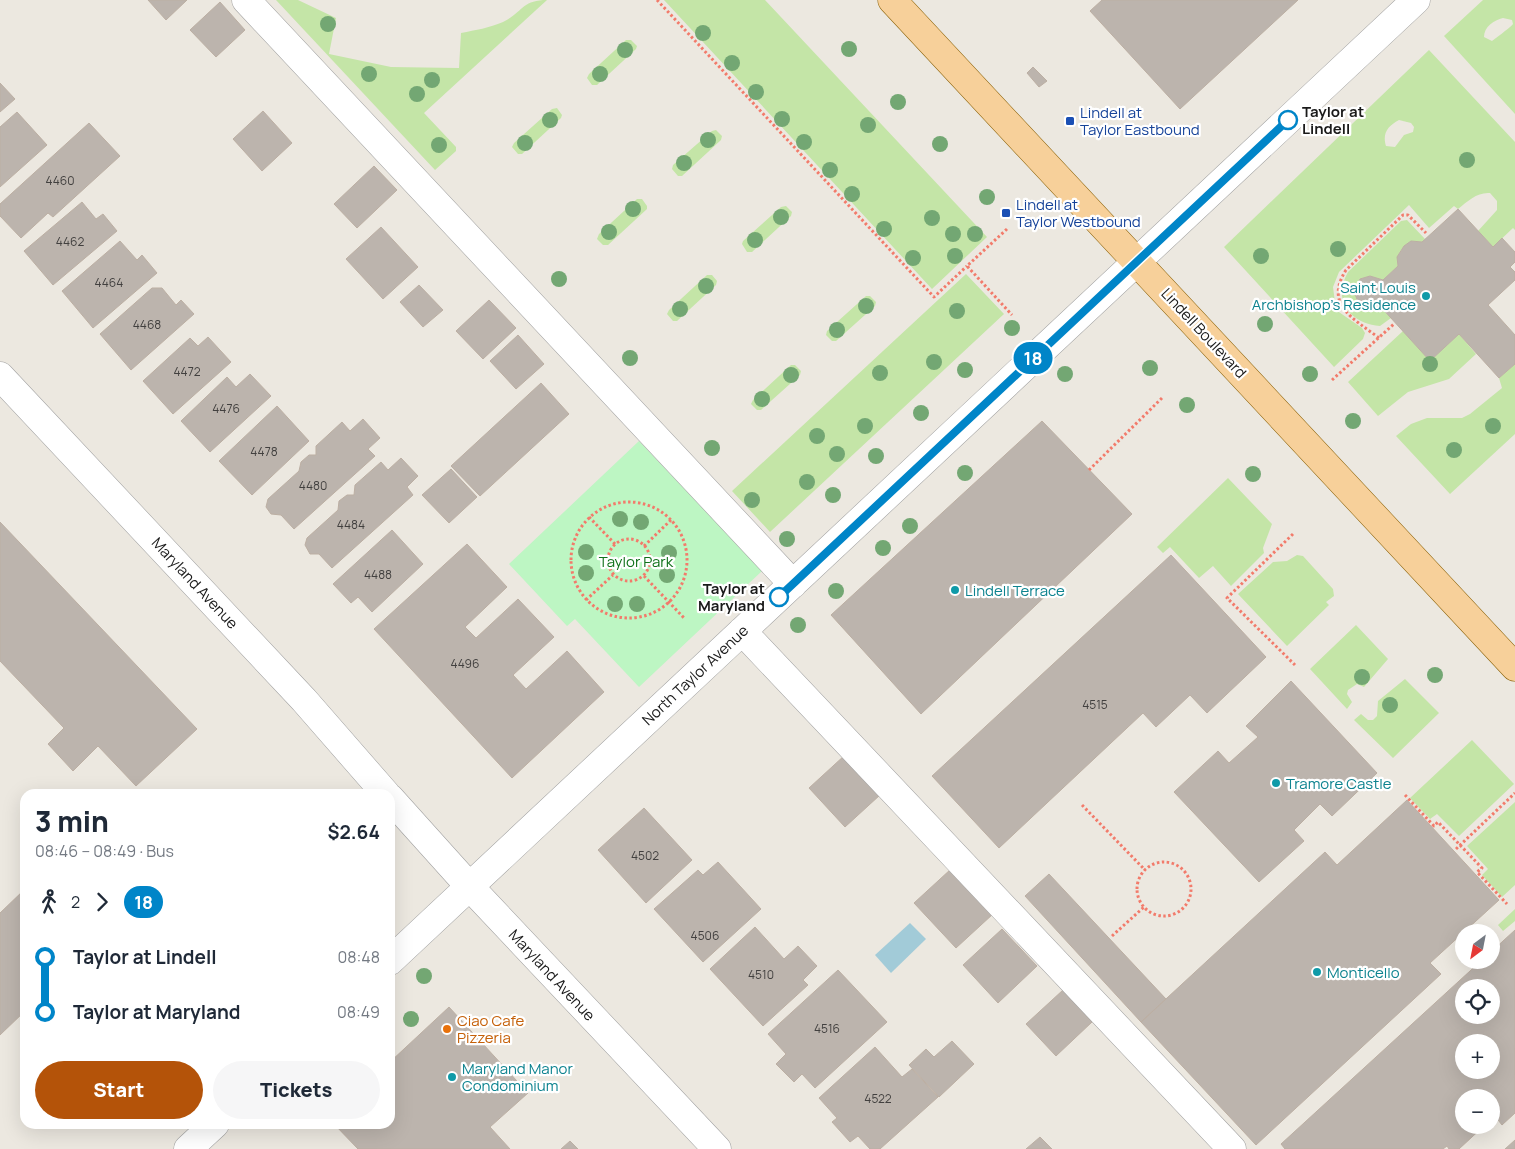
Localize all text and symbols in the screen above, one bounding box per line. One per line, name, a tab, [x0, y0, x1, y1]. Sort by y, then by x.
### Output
place label: Taylor at Lindell	[1302, 101, 1364, 139]
place label: Lindell at Taylor Eastbound	[1080, 102, 1200, 140]
marker: Taylor at Lindell	[1278, 110, 1298, 130]
marker: Lindell at Taylor Eastbound	[1064, 115, 1076, 127]
house number: 4460	[45, 172, 75, 189]
place label: Lindell at Taylor Westbound	[1016, 194, 1141, 232]
marker: Lindell at Taylor Westbound	[1000, 207, 1012, 219]
house number: 4462	[56, 233, 84, 250]
house number: 4464	[95, 274, 123, 291]
place label: Saint Louis Archbishop's Residence	[1252, 277, 1416, 315]
street label: Lindell Boulevard	[1157, 283, 1251, 383]
marker: Saint Louis Archbishop's Residence	[1420, 290, 1432, 302]
house number: 4468	[133, 316, 161, 333]
line badge: 18	[1010, 342, 1056, 374]
text: 18	[1024, 346, 1042, 370]
house number: 4472	[173, 363, 201, 380]
house number: 4476	[212, 400, 240, 417]
house number: 4478	[250, 443, 278, 460]
house number: 4480	[299, 477, 327, 494]
house number: 4484	[337, 516, 365, 533]
street label: Maryland Avenue	[147, 533, 243, 634]
park label: Taylor Park	[599, 551, 674, 572]
house number: 4488	[364, 566, 392, 583]
place label: Taylor at Maryland	[698, 578, 765, 616]
place label: Lindell Terrace	[965, 580, 1065, 601]
marker: Lindell Terrace	[949, 584, 961, 596]
marker: Taylor at Maryland	[769, 587, 789, 607]
street label: North Taylor Avenue	[637, 620, 753, 730]
house number: 4496	[450, 655, 480, 672]
house number: 4515	[1082, 696, 1108, 713]
place label: Tramore Castle	[1286, 773, 1392, 794]
marker: Tramore Castle	[1270, 777, 1282, 789]
text: 3 min	[35, 802, 109, 840]
text: $2.64	[328, 819, 380, 845]
text: 08:46 – 08:49 · Bus	[35, 840, 174, 862]
house number: 4502	[631, 847, 659, 864]
icon: walk	[35, 888, 63, 916]
icon: forward	[88, 888, 116, 916]
text: 18	[134, 890, 153, 914]
text: 2	[71, 891, 80, 913]
north arrow	[1455, 924, 1500, 969]
map controls	[1455, 924, 1500, 1134]
street label: Maryland Avenue	[504, 925, 600, 1026]
house number: 4506	[691, 927, 719, 944]
text: Taylor at Lindell	[73, 944, 217, 970]
text: 08:48	[337, 946, 380, 968]
place label: Monticello	[1327, 962, 1400, 983]
house number: 4510	[748, 966, 774, 983]
marker: Monticello	[1311, 966, 1323, 978]
button: locate	[1455, 979, 1500, 1024]
text: Taylor at Maryland	[73, 999, 240, 1025]
text: 08:49	[337, 1001, 380, 1023]
place label: Ciao Cafe Pizzeria	[457, 1010, 525, 1048]
house number: 4516	[814, 1020, 840, 1037]
marker: Ciao Cafe Pizzeria	[441, 1023, 453, 1035]
button: +	[1455, 1034, 1500, 1079]
place label: Maryland Manor Condominium	[462, 1058, 573, 1096]
button: Start	[35, 1061, 203, 1119]
button: Tickets	[213, 1061, 380, 1119]
marker: Maryland Manor Condominium	[446, 1071, 458, 1083]
button: −	[1455, 1089, 1500, 1134]
house number: 4522	[864, 1090, 892, 1107]

